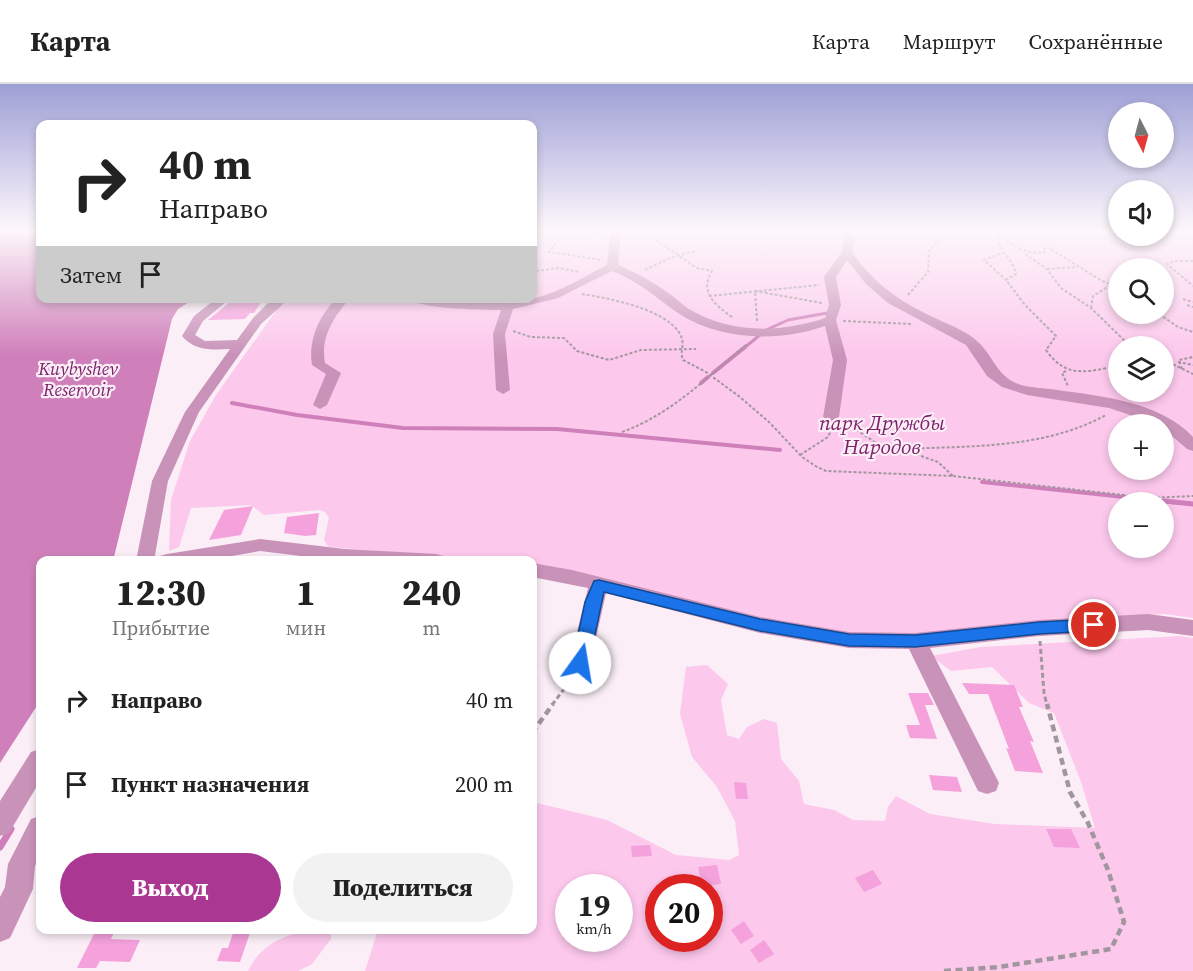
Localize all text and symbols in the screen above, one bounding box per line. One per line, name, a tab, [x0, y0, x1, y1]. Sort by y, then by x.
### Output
text: Карта	[30, 22, 111, 60]
text: Карта	[812, 27, 870, 56]
text: Маршрут	[903, 27, 996, 56]
text: Сохранённые	[1029, 27, 1163, 56]
north arrow	[1108, 102, 1174, 168]
map controls	[1108, 102, 1174, 558]
text: 40 m	[159, 135, 252, 193]
icon: right	[60, 144, 138, 222]
button: sound	[1108, 180, 1174, 246]
text: Направо	[159, 190, 268, 227]
icon: arrive	[134, 258, 167, 291]
button: search	[1108, 258, 1174, 324]
text: Затем	[60, 260, 122, 290]
button: layers	[1108, 336, 1174, 402]
water label: Kuybyshev Reservoir	[37, 356, 118, 402]
park label: парк Дружбы Народов	[819, 408, 945, 461]
button: +	[1108, 414, 1174, 480]
button: −	[1108, 492, 1174, 558]
text: 12:30	[116, 568, 206, 617]
text: 1	[296, 568, 316, 617]
text: 240	[402, 568, 461, 617]
pin	[1068, 599, 1119, 650]
icon: arrive	[1077, 608, 1110, 641]
text: Прибытие	[112, 614, 210, 642]
text: мин	[286, 614, 326, 642]
text: m	[423, 614, 441, 642]
position arrow	[548, 631, 612, 695]
icon: right	[60, 684, 93, 717]
text: Направо	[111, 685, 202, 715]
text: 40 m	[466, 685, 513, 715]
icon: arrive	[60, 768, 93, 801]
text: Пункт назначения	[111, 769, 309, 799]
text: 200 m	[455, 769, 513, 799]
button: Выход	[60, 853, 281, 922]
button: Поделиться	[293, 853, 513, 922]
speed limit sign: 20	[645, 874, 723, 952]
text: 19	[578, 885, 610, 926]
text: km/h	[576, 918, 612, 939]

